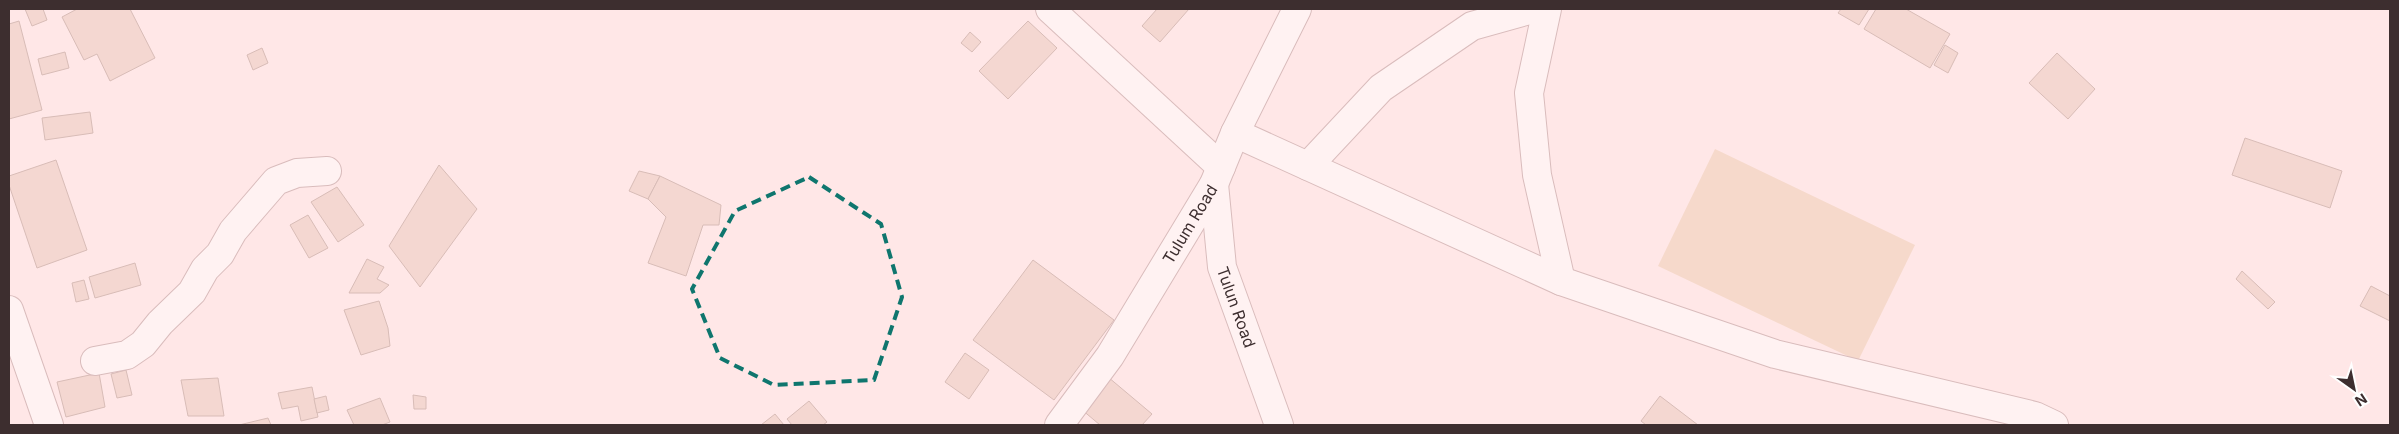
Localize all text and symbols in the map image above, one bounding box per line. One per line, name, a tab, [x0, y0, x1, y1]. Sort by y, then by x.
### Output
street label: Tulum Road	[1158, 181, 1221, 267]
street label: Tulun Road	[1213, 264, 1260, 350]
north arrow	[2329, 364, 2379, 414]
text: N	[2352, 390, 2370, 410]

